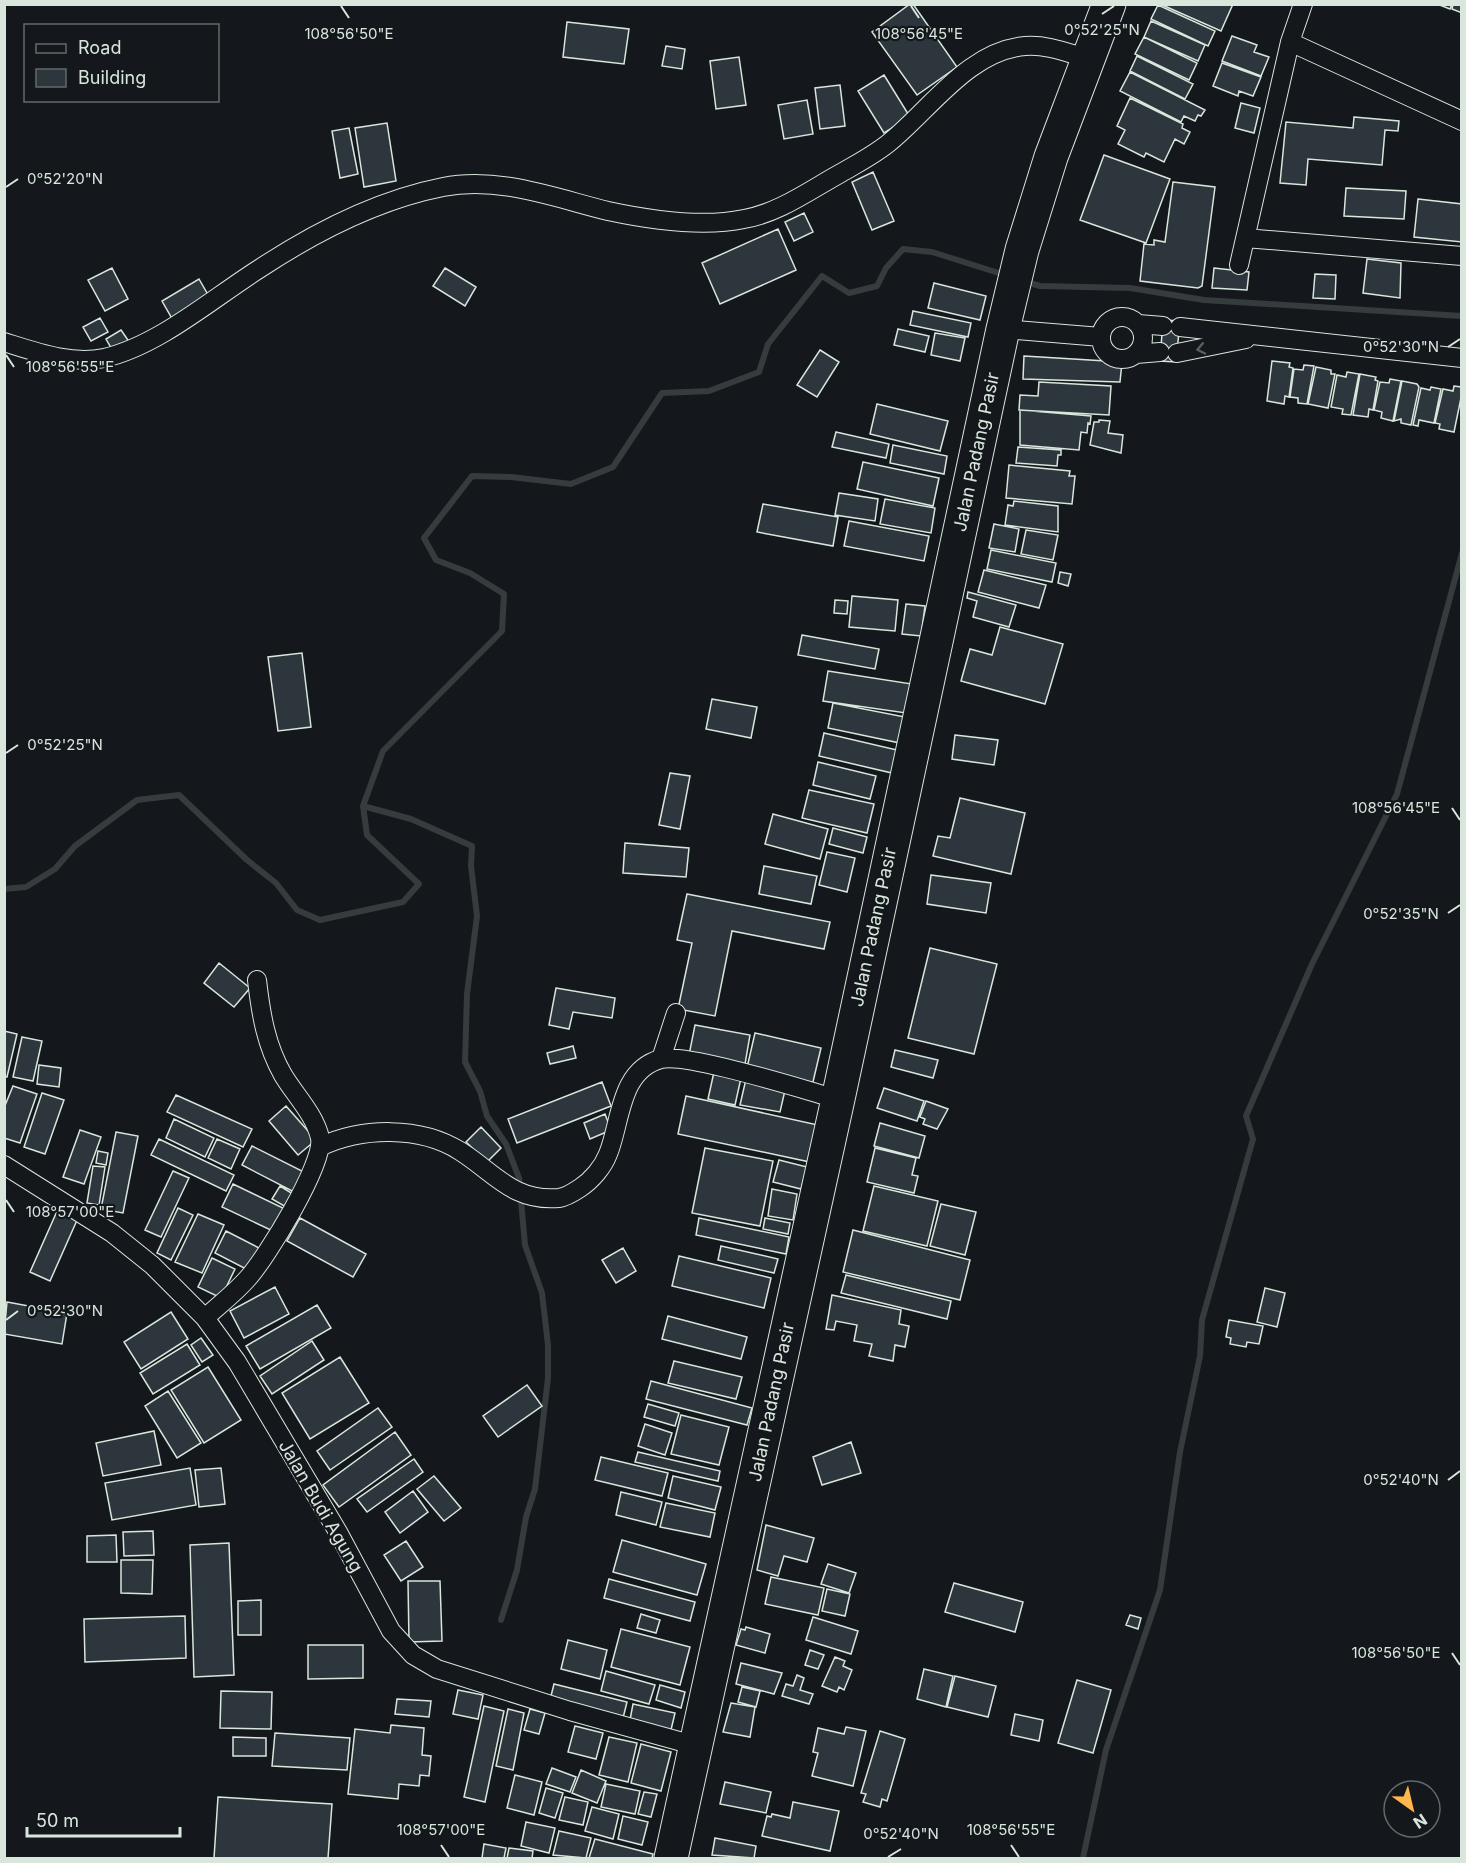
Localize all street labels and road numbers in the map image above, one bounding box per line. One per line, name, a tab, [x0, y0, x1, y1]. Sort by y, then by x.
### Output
street label: Jalan Padang Pasir	[949, 370, 1003, 534]
street label: Jalan Padang Pasir	[846, 845, 900, 1009]
street label: Jalan Padang Pasir	[744, 1320, 798, 1484]
street label: Jalan Budi Agung	[275, 1436, 367, 1576]

